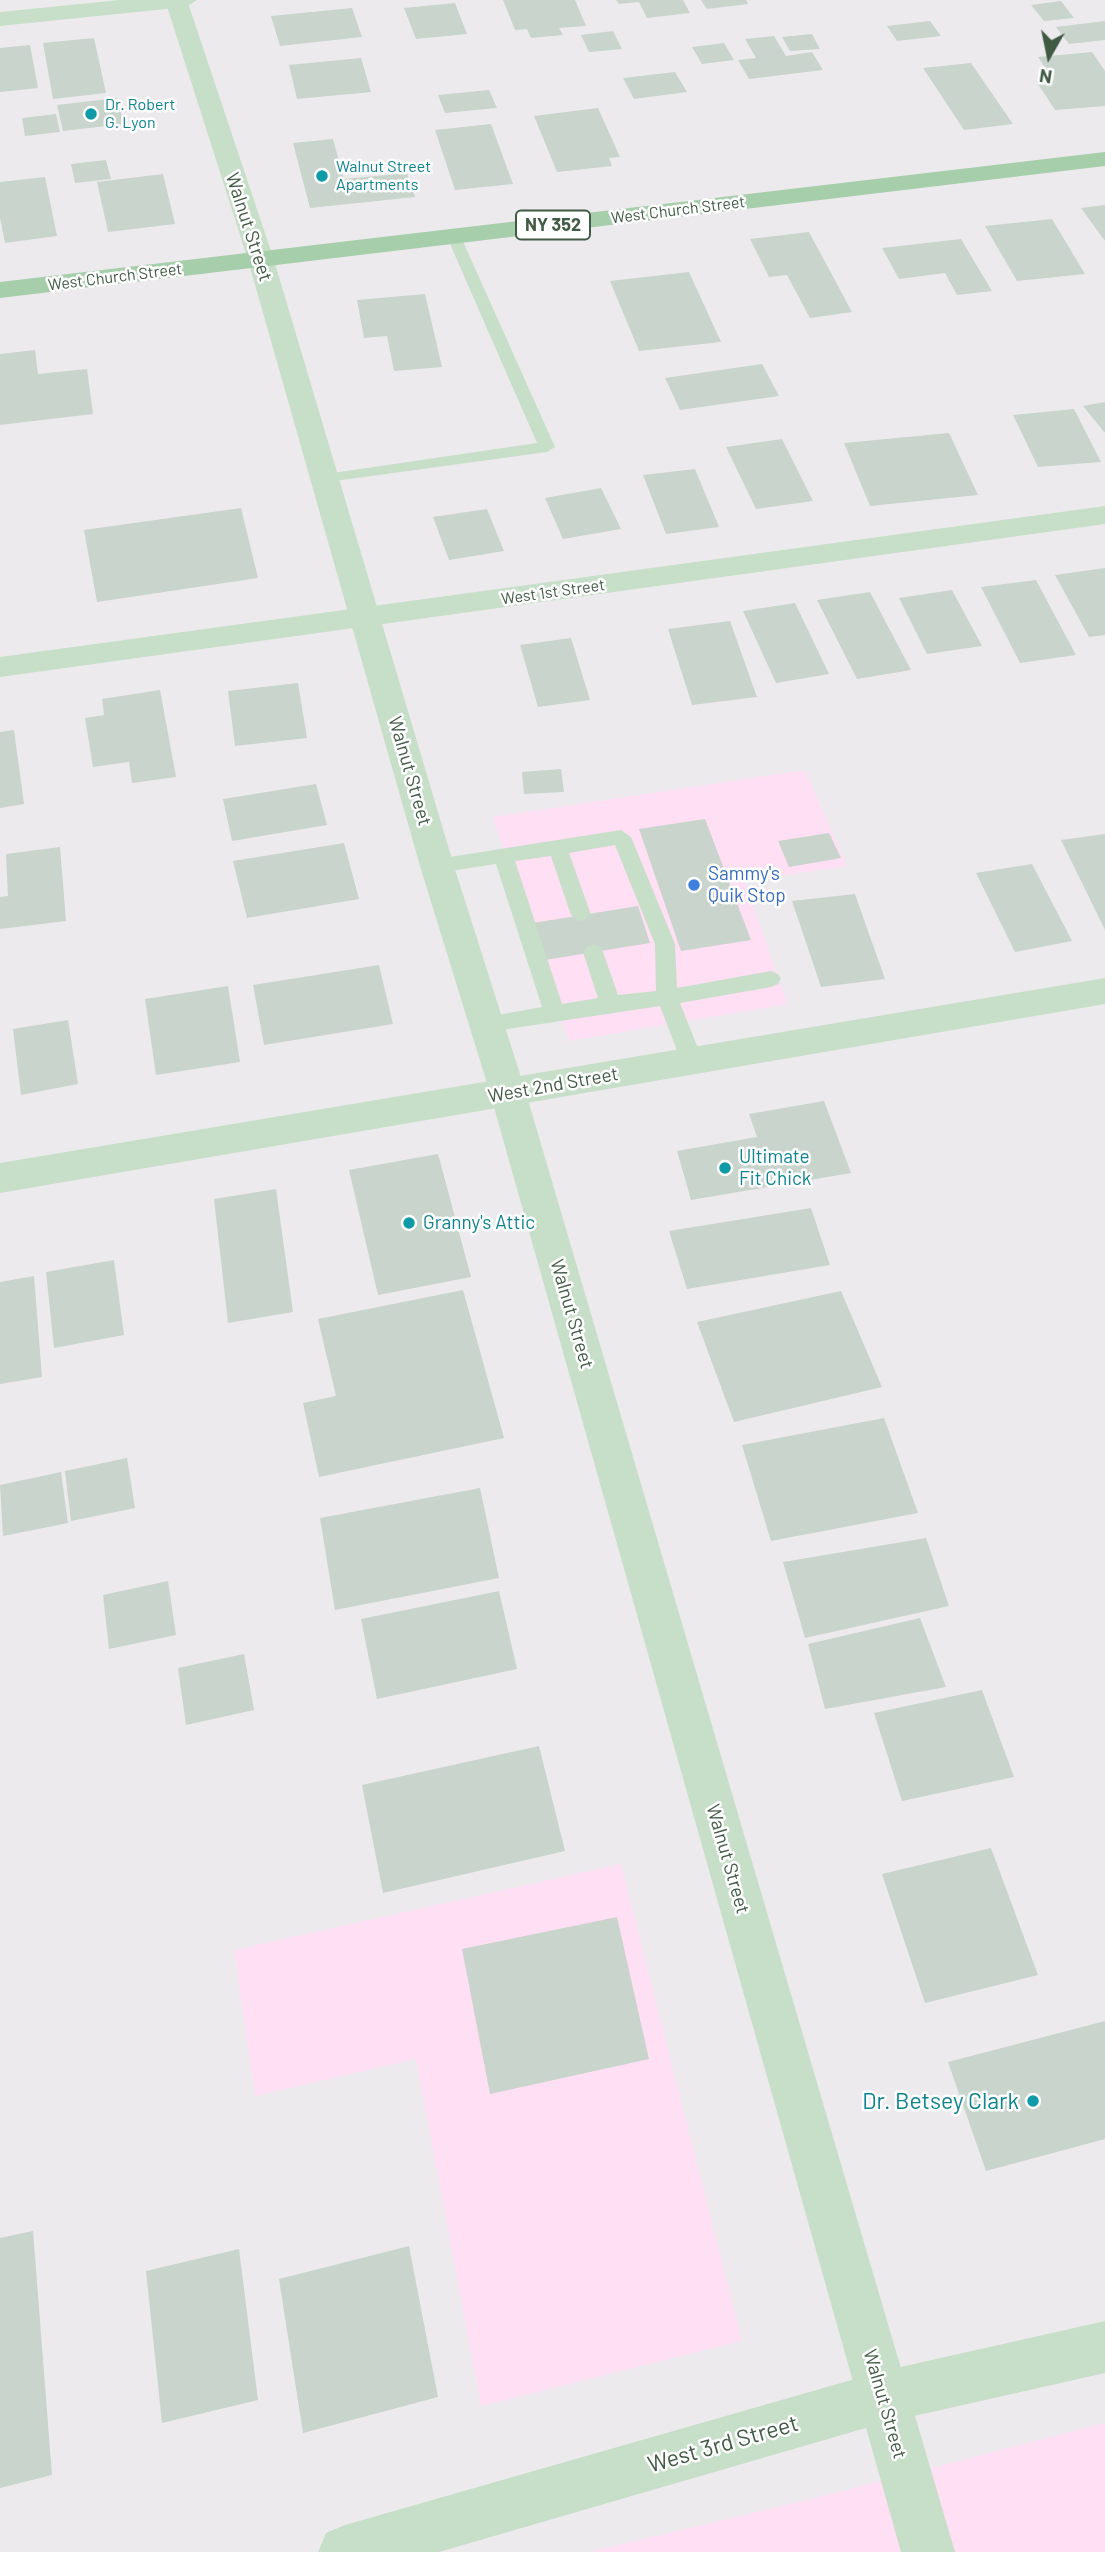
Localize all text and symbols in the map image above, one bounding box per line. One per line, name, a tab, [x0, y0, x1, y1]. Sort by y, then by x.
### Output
north arrow	[1014, 21, 1084, 91]
text: N	[1038, 65, 1054, 90]
place label: Dr. Robert G. Lyon	[105, 95, 175, 133]
marker: Dr. Robert G. Lyon	[83, 106, 99, 122]
place label: Walnut Street Apartments	[336, 157, 431, 195]
marker: Walnut Street Apartments	[314, 168, 330, 184]
street label: Walnut Street	[221, 170, 277, 284]
street label: West Church Street	[610, 192, 746, 228]
road number: NY 352	[516, 210, 590, 240]
street label: West Church Street	[47, 259, 183, 295]
street label: West 1st Street	[500, 575, 606, 609]
street label: Walnut Street	[383, 714, 437, 828]
place label: Sammy's Quik Stop	[708, 863, 786, 907]
marker: Sammy's Quik Stop	[686, 877, 702, 893]
street label: West 2nd Street	[486, 1062, 620, 1108]
place label: Ultimate Fit Chick	[739, 1146, 811, 1190]
marker: Ultimate Fit Chick	[717, 1160, 733, 1176]
place label: Granny's Attic	[423, 1212, 535, 1234]
marker: Granny's Attic	[401, 1215, 417, 1231]
street label: Walnut Street	[545, 1257, 599, 1371]
street label: Walnut Street	[701, 1802, 755, 1916]
place label: Dr. Betsey Clark	[862, 2087, 1019, 2115]
marker: Dr. Betsey Clark	[1025, 2093, 1041, 2109]
street label: Walnut Street	[858, 2347, 912, 2461]
street label: West 3rd Street	[645, 2409, 801, 2479]

